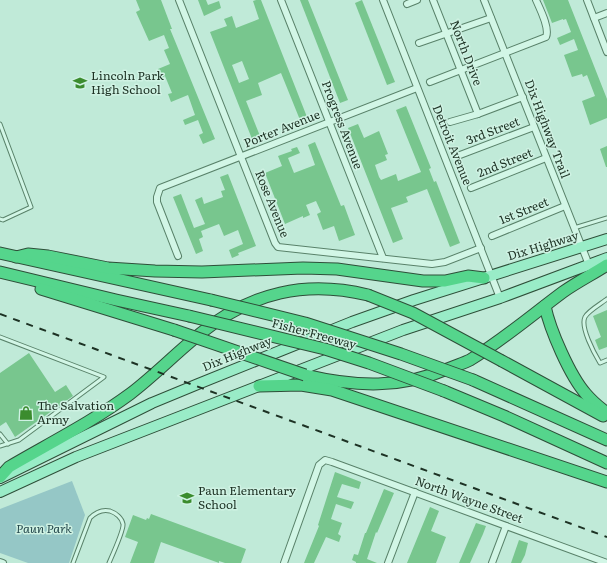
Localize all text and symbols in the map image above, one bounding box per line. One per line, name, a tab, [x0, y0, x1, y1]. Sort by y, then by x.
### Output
street label: North Drive	[446, 17, 488, 88]
place label: Lincoln Park High School	[91, 66, 165, 98]
school or university icon: Lincoln Park High School	[72, 75, 88, 91]
street label: Dix Highway Trail	[521, 77, 575, 181]
street label: Progress Avenue	[318, 78, 368, 172]
street label: Detroit Avenue	[429, 102, 477, 188]
street label: Porter Avenue	[241, 105, 323, 152]
street label: 3rd Street	[463, 112, 522, 149]
street label: 2nd Street	[474, 143, 535, 181]
street label: Rose Avenue	[251, 167, 295, 240]
street label: 1st Street	[496, 192, 551, 228]
street label: Dix Highway	[505, 226, 581, 264]
street label: Fisher Freeway	[270, 313, 359, 353]
street label: Dix Highway	[199, 331, 274, 375]
place label: The Salvation Army	[37, 396, 114, 428]
shop icon: The Salvation Army	[18, 405, 34, 421]
street label: North Wayne Street	[413, 471, 526, 527]
place label: Paun Elementary School	[198, 481, 296, 513]
school or university icon: Paun Elementary School	[179, 490, 195, 506]
park label: Paun Park	[16, 519, 72, 537]

